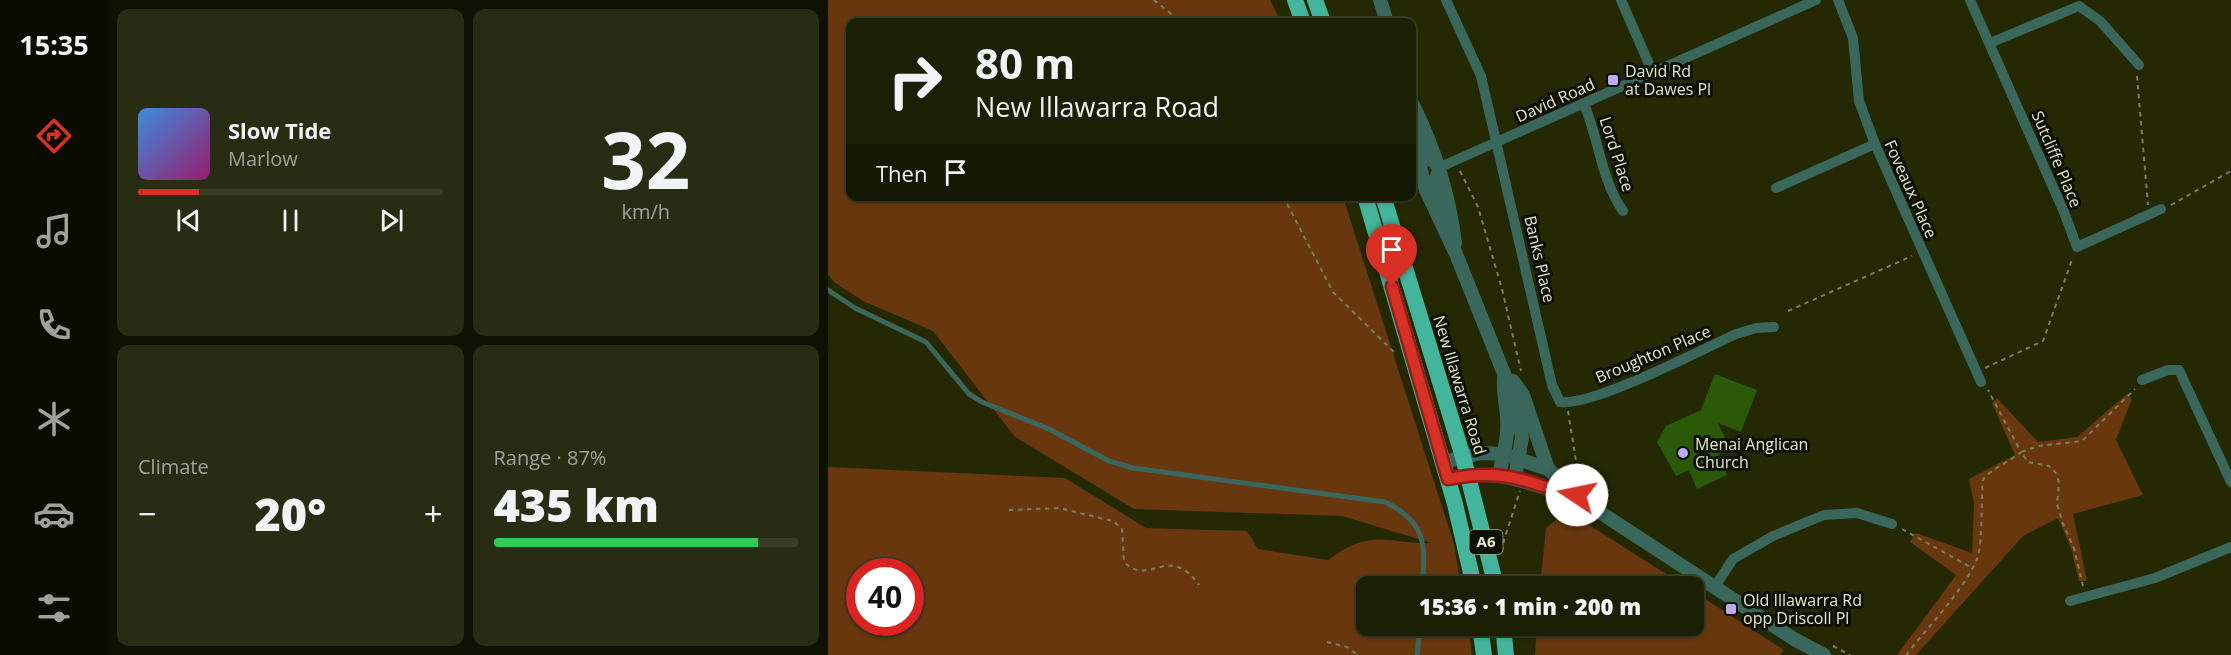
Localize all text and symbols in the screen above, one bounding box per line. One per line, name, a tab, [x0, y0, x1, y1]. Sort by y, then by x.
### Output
text: 15:35	[19, 26, 89, 63]
text: 80 m	[975, 34, 1075, 91]
icon: right	[876, 42, 954, 120]
place label: David Rd at Dawes Pl	[1625, 60, 1711, 100]
street label: David Road	[1512, 73, 1598, 127]
marker: David Rd at Dawes Pl	[1606, 73, 1620, 87]
text: New Illawarra Road	[975, 88, 1219, 125]
text: 32	[601, 106, 690, 212]
street label: Sutcliffe Place	[2027, 107, 2087, 211]
street label: Lord Place	[1595, 114, 1639, 194]
icon: directions	[33, 115, 75, 157]
text: Slow Tide	[228, 115, 331, 145]
street label: Foveaux Place	[1880, 136, 1942, 242]
text: Marlow	[228, 145, 298, 172]
icon: arrive	[939, 156, 972, 189]
text: Then	[876, 158, 927, 188]
text: km/h	[621, 198, 670, 225]
icon: previous	[172, 204, 205, 237]
icon: pause	[274, 204, 307, 237]
icon: next	[375, 204, 408, 237]
icon: music	[33, 210, 75, 252]
street label: Banks Place	[1519, 213, 1561, 305]
pin	[1366, 224, 1417, 286]
icon: arrive	[1375, 233, 1408, 266]
icon: phone	[33, 304, 75, 346]
street label: New Illawarra Road	[1428, 313, 1492, 457]
street label: Broughton Place	[1592, 320, 1714, 388]
icon: climate	[33, 398, 75, 440]
place label: Menai Anglican Church	[1695, 433, 1808, 473]
text: Range · 87%	[494, 444, 606, 471]
marker: Menai Anglican Church	[1676, 446, 1690, 460]
text: Climate	[138, 453, 209, 480]
position arrow	[1545, 463, 1609, 527]
text: 435 km	[494, 474, 659, 535]
text: 20°	[254, 483, 326, 544]
text: −	[138, 491, 157, 536]
text: +	[424, 491, 443, 536]
icon: car	[33, 493, 75, 535]
road number: A6	[1470, 530, 1502, 554]
speed limit sign: 40	[846, 558, 924, 636]
icon: filters	[33, 587, 75, 629]
place label: Old Illawarra Rd opp Driscoll Pl	[1743, 589, 1862, 629]
text: 15:36 · 1 min · 200 m	[1419, 591, 1641, 621]
marker: Old Illawarra Rd opp Driscoll Pl	[1724, 602, 1738, 616]

